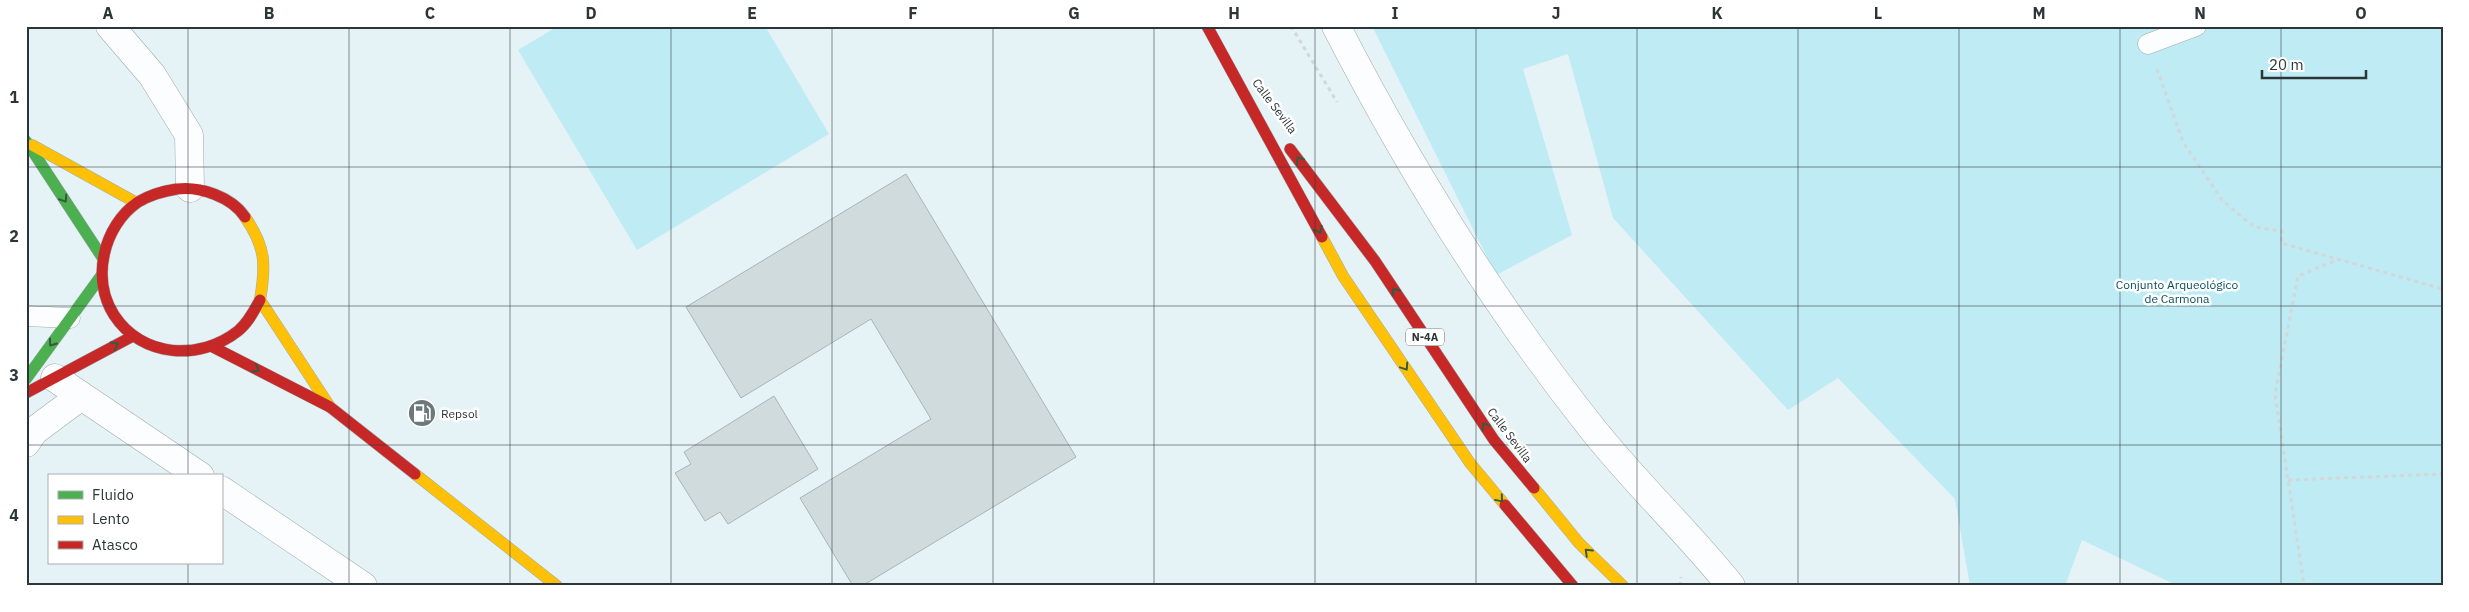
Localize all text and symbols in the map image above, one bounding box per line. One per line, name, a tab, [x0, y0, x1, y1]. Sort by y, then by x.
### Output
text: A	[103, 3, 114, 23]
text: B	[264, 3, 275, 23]
text: C	[425, 3, 435, 23]
text: D	[585, 3, 597, 23]
text: E	[747, 3, 757, 23]
text: F	[908, 3, 918, 23]
text: G	[1068, 3, 1080, 23]
text: H	[1228, 3, 1240, 23]
text: I	[1392, 3, 1399, 23]
text: J	[1552, 3, 1560, 23]
text: K	[1711, 3, 1723, 23]
text: L	[1874, 3, 1882, 23]
text: M	[2032, 3, 2046, 23]
text: N	[2194, 3, 2206, 23]
text: O	[2355, 3, 2367, 23]
scale bar	[2262, 48, 2365, 80]
text: 20 m	[2269, 55, 2304, 74]
street label: Calle Sevilla	[1249, 76, 1301, 137]
text: 1	[9, 87, 19, 107]
one-way arrow	[1296, 157, 1304, 166]
one-way arrow	[58, 193, 67, 203]
one-way arrow	[1312, 225, 1322, 234]
text: 2	[9, 226, 19, 246]
park label: Conjunto Arqueológico de Carmona	[2116, 277, 2239, 306]
one-way arrow	[1392, 287, 1401, 297]
road number: N-4A	[1406, 328, 1444, 346]
one-way arrow	[49, 338, 58, 347]
one-way arrow	[110, 342, 119, 352]
one-way arrow	[1399, 362, 1408, 371]
one-way arrow	[251, 363, 260, 373]
text: 3	[9, 365, 19, 385]
fuel station icon: Repsol	[407, 398, 437, 428]
street label: Calle Sevilla	[1484, 405, 1536, 466]
place label: Repsol	[441, 406, 478, 421]
one-way arrow	[1482, 423, 1491, 432]
legend	[48, 474, 222, 564]
text: Fluido	[92, 485, 134, 504]
one-way arrow	[1495, 493, 1503, 502]
text: 4	[9, 505, 19, 525]
text: Lento	[92, 509, 130, 528]
text: Atasco	[92, 535, 138, 554]
one-way arrow	[1585, 549, 1594, 558]

